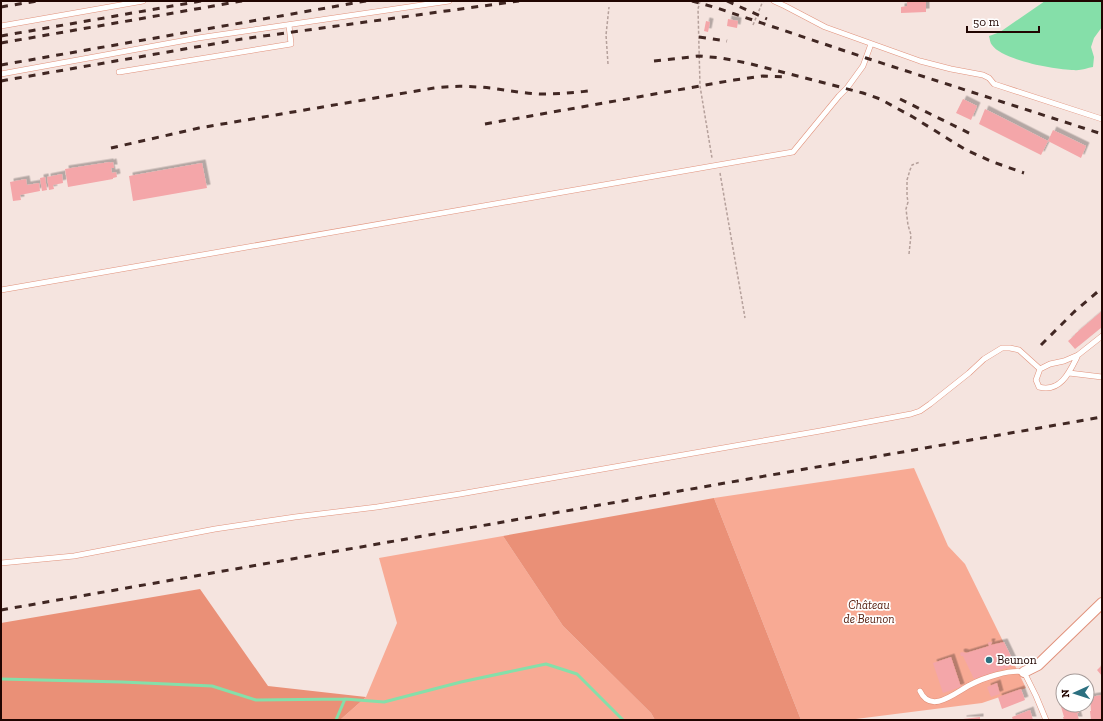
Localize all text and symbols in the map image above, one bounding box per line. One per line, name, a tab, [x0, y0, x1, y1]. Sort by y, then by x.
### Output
scale bar	[967, 8, 1039, 34]
text: 50 m	[973, 15, 1000, 29]
park label: Château de Beunon	[844, 598, 894, 626]
place label: Beunon	[997, 653, 1037, 667]
marker: Beunon	[984, 655, 994, 665]
north arrow	[1055, 673, 1095, 713]
text: N	[1059, 688, 1072, 698]

